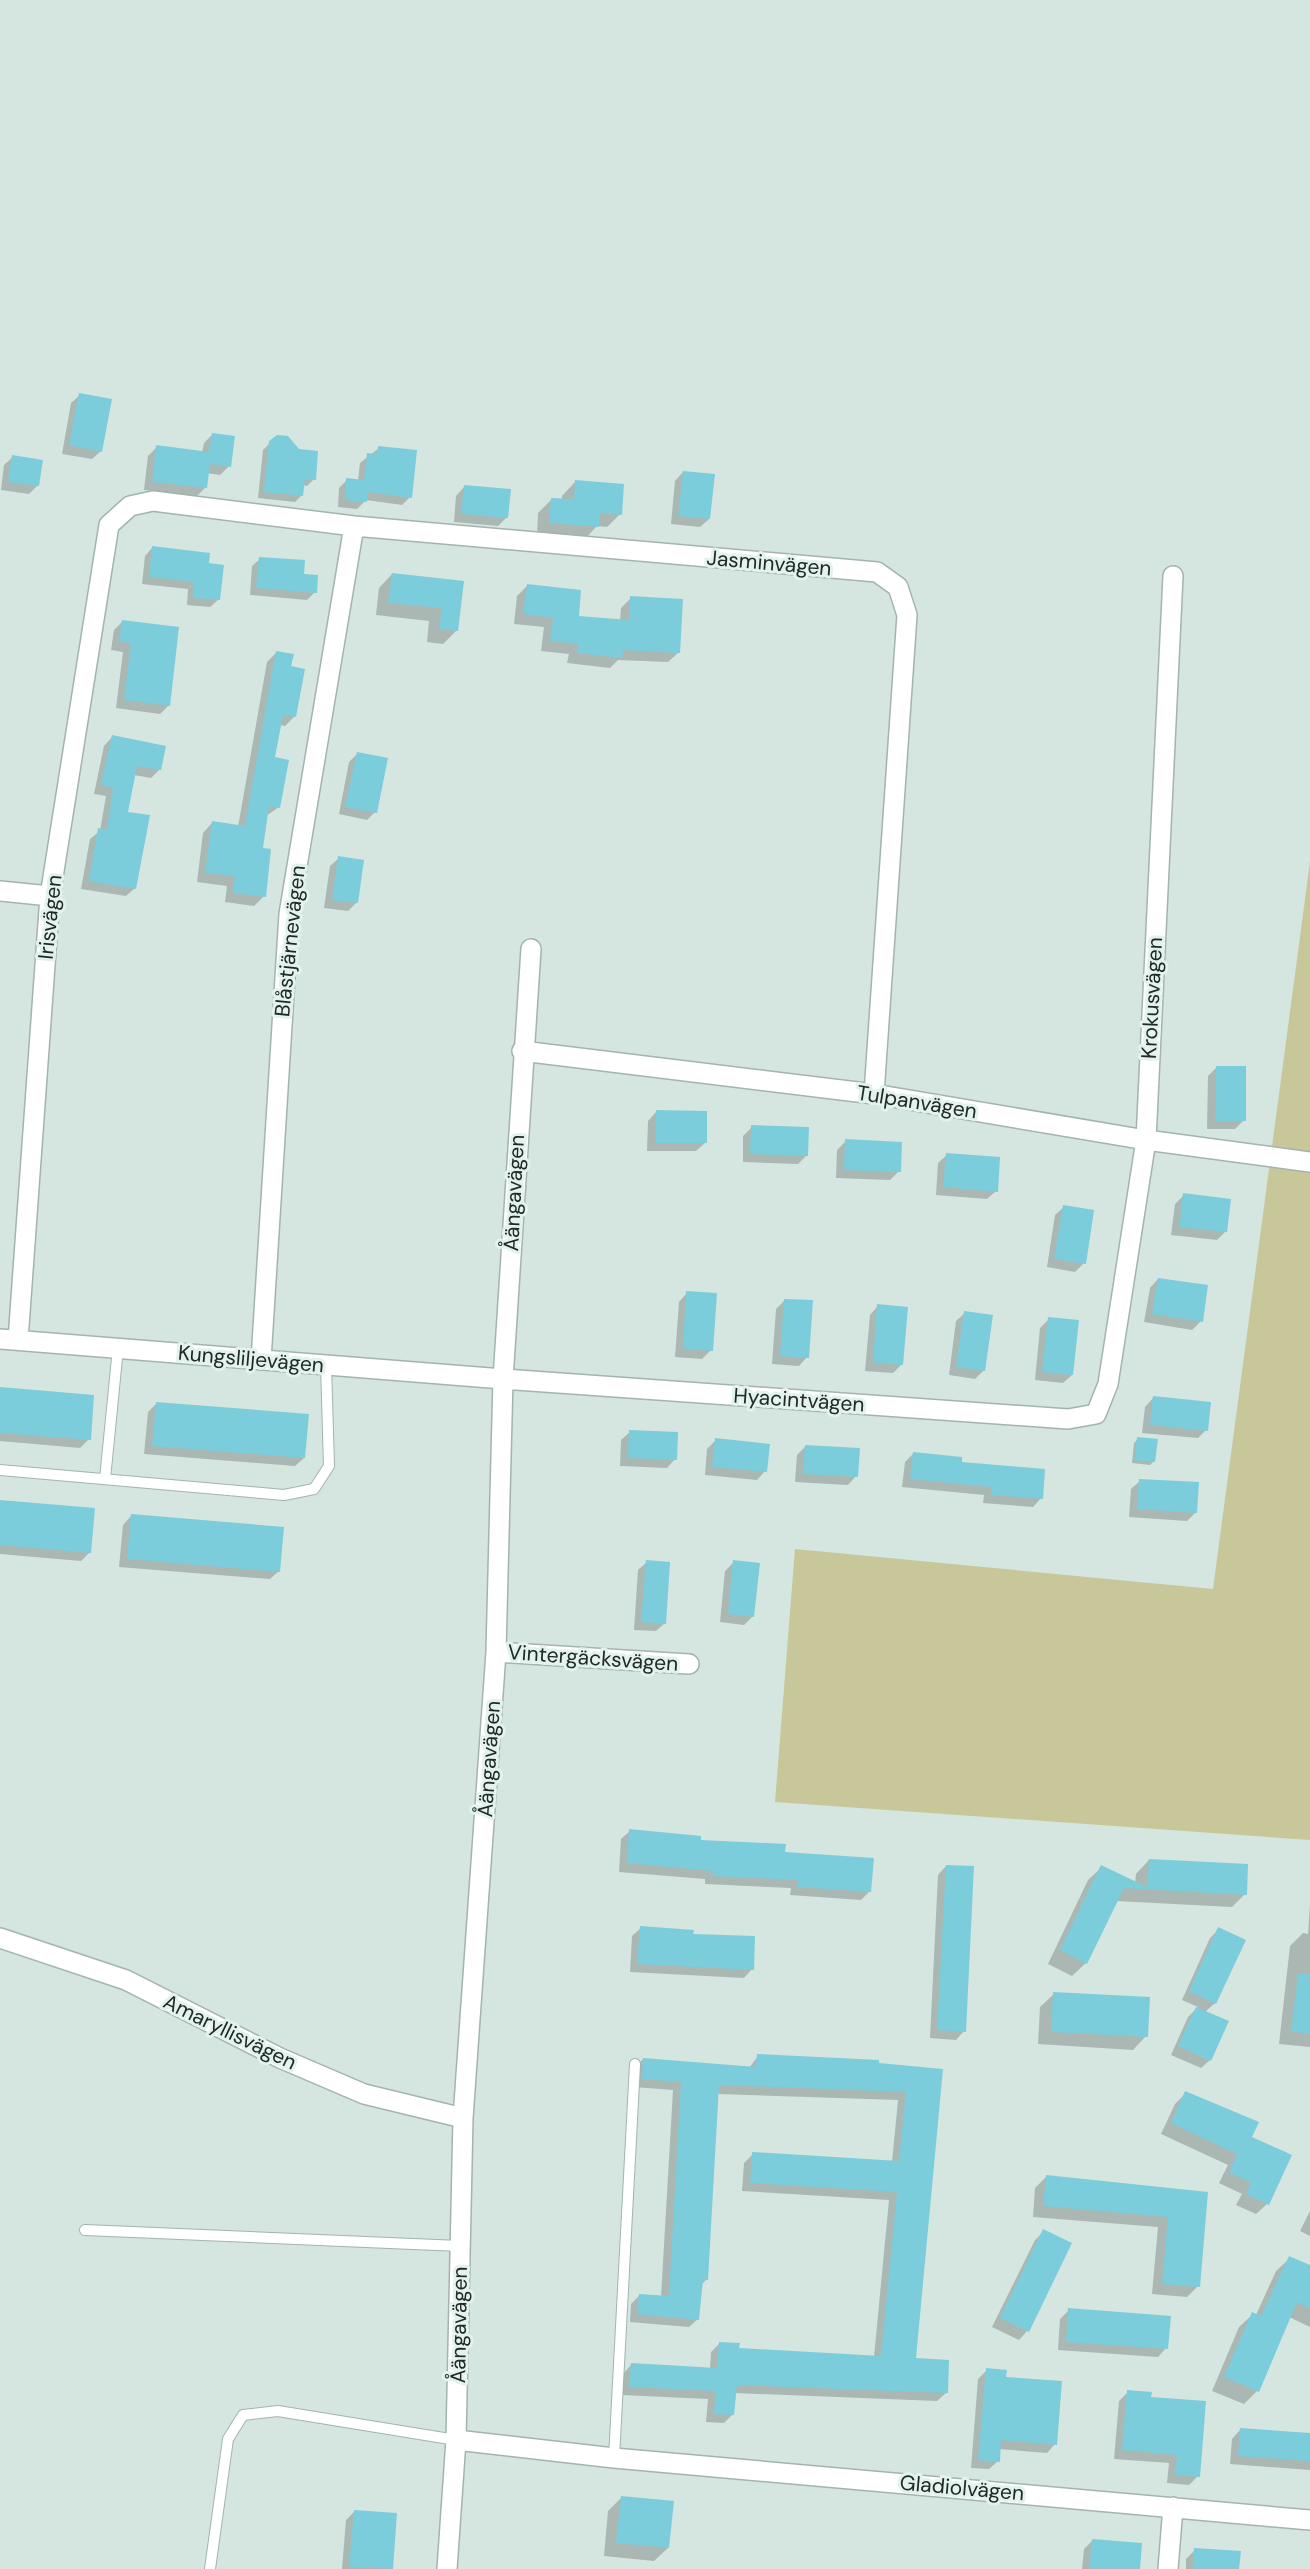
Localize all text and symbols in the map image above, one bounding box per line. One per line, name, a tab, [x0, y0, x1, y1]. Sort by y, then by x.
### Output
street label: Jasminvägen	[705, 544, 833, 582]
street label: Blåstjärnevägen	[268, 864, 312, 1018]
street label: Irisvägen	[32, 873, 68, 961]
street label: Krokusvägen	[1135, 936, 1169, 1060]
street label: Tulpanvägen	[855, 1079, 979, 1125]
street label: Åängavägen	[497, 1134, 531, 1252]
street label: Kungsliljevägen	[177, 1339, 325, 1379]
street label: Hyacintvägen	[733, 1381, 865, 1419]
street label: Vintergäcksvägen	[507, 1638, 679, 1678]
street label: Åängavägen	[471, 1700, 507, 1818]
street label: Amaryllisvägen	[159, 1988, 301, 2076]
street label: Åängavägen	[444, 2266, 474, 2384]
street label: Gladiolvägen	[899, 2469, 1025, 2507]

